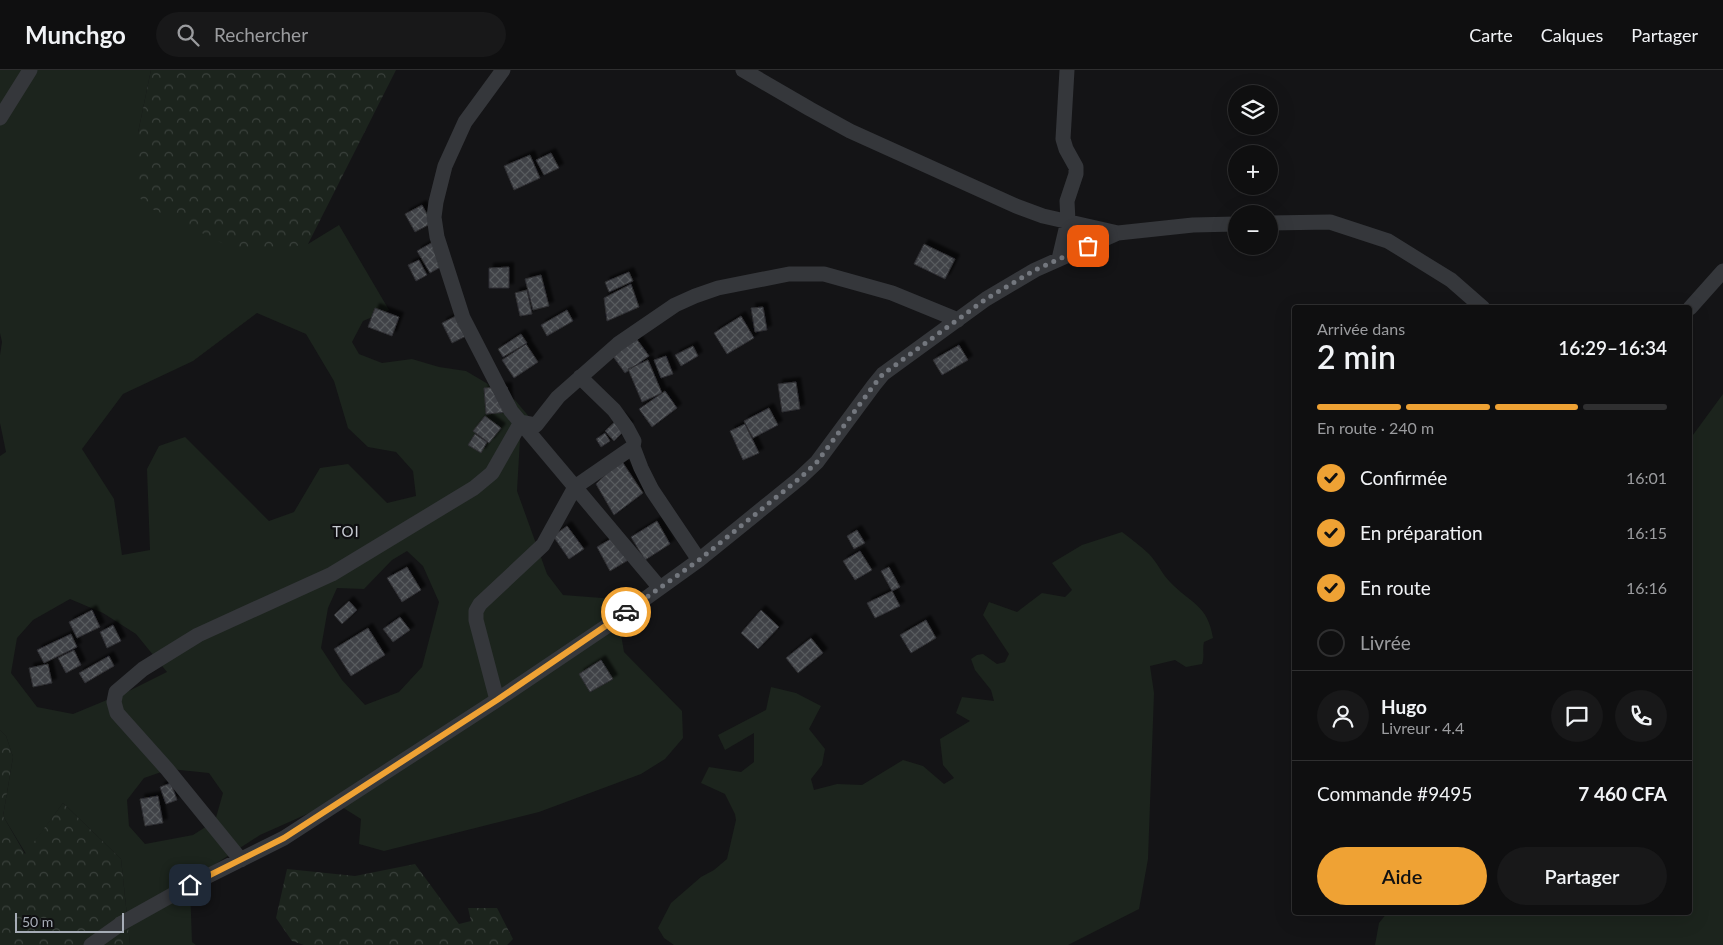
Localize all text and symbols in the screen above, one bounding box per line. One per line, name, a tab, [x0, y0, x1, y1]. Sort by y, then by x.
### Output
search box	[156, 12, 506, 57]
text: Munchgo	[25, 20, 126, 49]
icon: search	[174, 21, 202, 49]
text: Rechercher	[214, 23, 308, 46]
text: Carte	[1469, 24, 1513, 46]
text: Calques	[1541, 24, 1603, 46]
text: Partager	[1631, 24, 1698, 46]
map controls	[1228, 85, 1278, 255]
button: layers	[1228, 85, 1278, 135]
button: +	[1228, 145, 1278, 195]
button: −	[1228, 205, 1278, 255]
pin	[1067, 225, 1109, 267]
icon: bag	[1074, 232, 1102, 260]
text: Arrivée dans	[1317, 319, 1405, 338]
text: 16:29–16:34	[1558, 336, 1667, 359]
text: 2 min	[1317, 337, 1396, 376]
text: En route · 240 m	[1317, 418, 1434, 437]
icon: check	[1317, 464, 1345, 492]
text: Confirmée	[1360, 466, 1447, 489]
text: 16:01	[1626, 468, 1667, 487]
icon: check	[1317, 519, 1345, 547]
text: En préparation	[1360, 521, 1483, 544]
district label: TOI	[332, 522, 360, 540]
text: 16:15	[1626, 523, 1667, 542]
icon: check	[1317, 574, 1345, 602]
text: En route	[1360, 576, 1431, 599]
text: 16:16	[1626, 578, 1667, 597]
courier	[601, 587, 651, 637]
icon: car	[612, 598, 640, 626]
text: Livrée	[1360, 631, 1411, 654]
button: person	[1317, 690, 1369, 742]
button: chat	[1551, 690, 1603, 742]
button: phone	[1615, 690, 1667, 742]
text: Hugo	[1381, 695, 1427, 718]
text: Livreur · 4.4	[1381, 718, 1464, 737]
text: Commande #9495	[1317, 782, 1472, 805]
text: 7 460 CFA	[1578, 782, 1667, 805]
button: Aide	[1317, 847, 1487, 905]
button: Partager	[1497, 847, 1667, 905]
pin	[169, 864, 211, 906]
icon: home	[176, 871, 204, 899]
scale bar	[15, 910, 124, 933]
text: 50 m	[22, 913, 53, 930]

